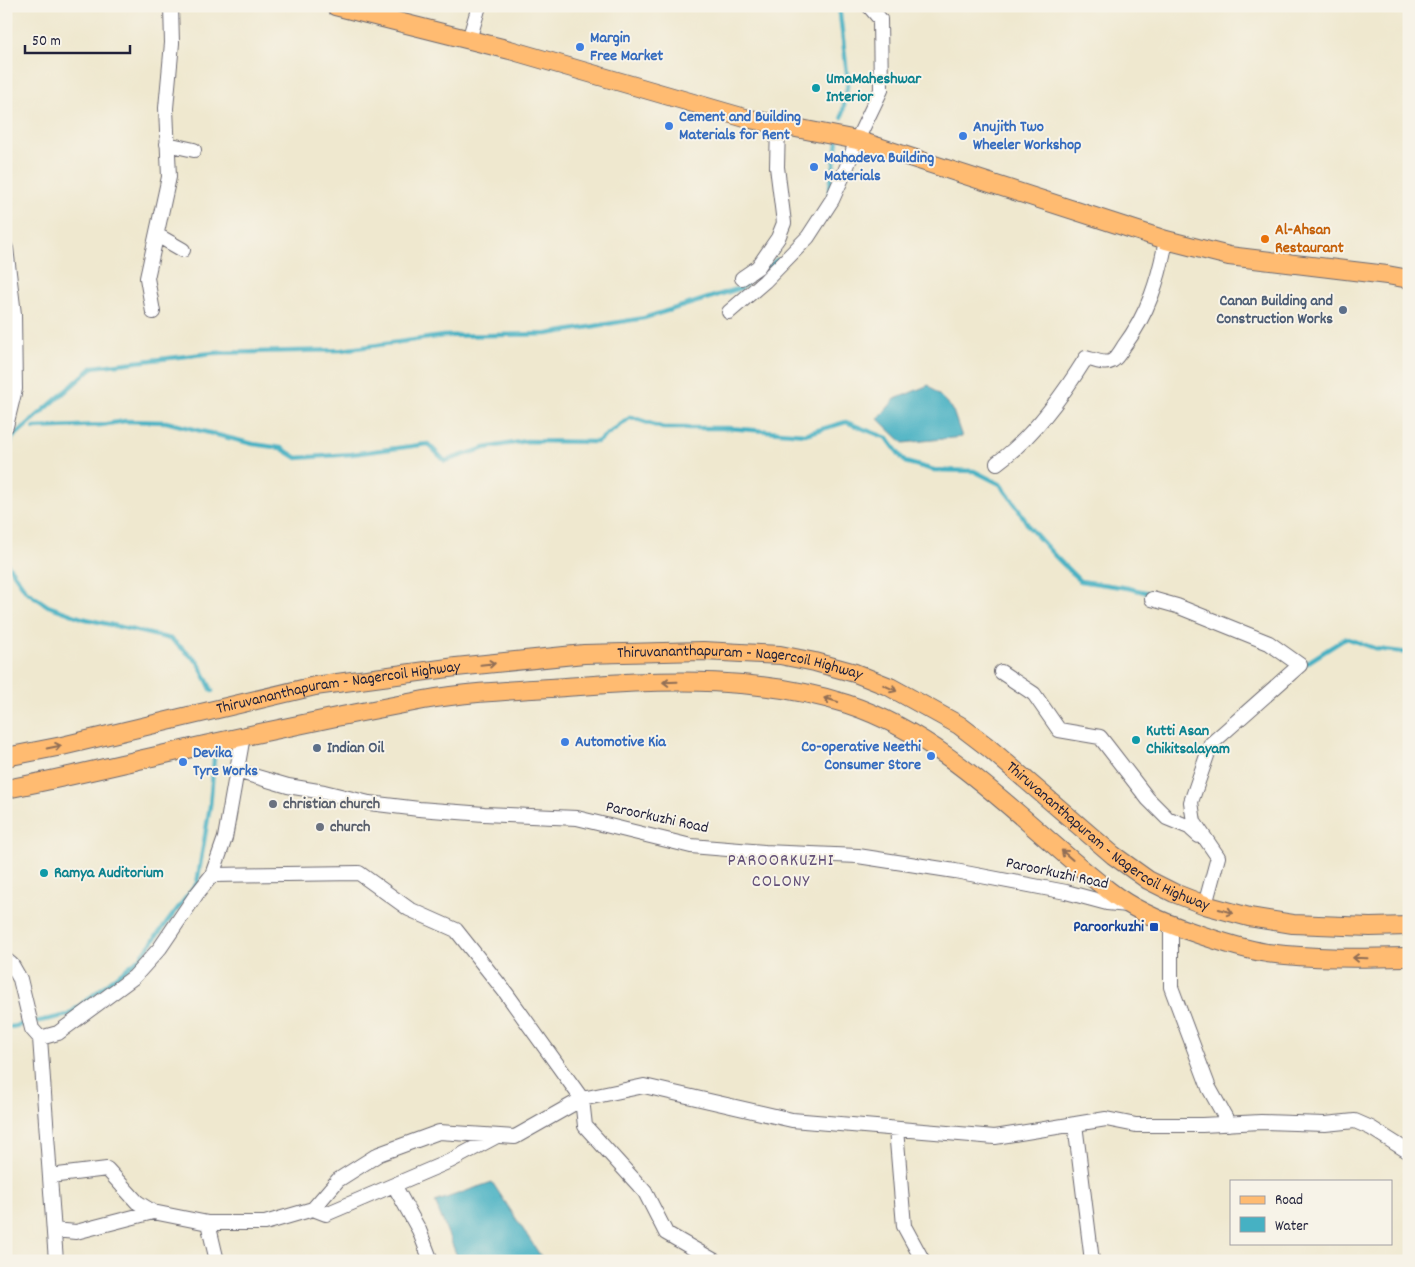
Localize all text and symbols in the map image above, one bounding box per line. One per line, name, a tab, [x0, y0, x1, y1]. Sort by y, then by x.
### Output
scale bar	[25, 22, 130, 54]
place label: Margin Free Market	[590, 27, 663, 68]
text: 50 m	[32, 31, 61, 53]
marker: Margin Free Market	[574, 41, 586, 53]
place label: UmaMaheshwar Interior	[826, 68, 922, 109]
marker: UmaMaheshwar Interior	[810, 82, 822, 94]
place label: Cement and Building Materials for Rent	[679, 106, 801, 147]
place label: Anujith Two Wheeler Workshop	[973, 116, 1081, 157]
marker: Cement and Building Materials for Rent	[663, 120, 675, 132]
marker: Anujith Two Wheeler Workshop	[957, 130, 969, 142]
place label: Mahadeva Building Materials	[824, 147, 934, 188]
marker: Mahadeva Building Materials	[808, 161, 820, 173]
place label: Al-Ahsan Restaurant	[1275, 219, 1344, 260]
marker: Al-Ahsan Restaurant	[1259, 233, 1271, 245]
place label: Canan Building and Construction Works	[1216, 290, 1333, 331]
marker: Canan Building and Construction Works	[1337, 304, 1349, 316]
street label: Thiruvananthapuram - Nagercoil Highway	[617, 639, 867, 687]
street label: Thiruvananthapuram - Nagercoil Highway	[214, 655, 462, 720]
one-way arrow	[480, 659, 496, 668]
one-way arrow	[662, 677, 678, 686]
one-way arrow	[882, 683, 897, 693]
one-way arrow	[823, 694, 839, 704]
place label: Kutti Asan Chikitsalayam	[1146, 720, 1230, 761]
place label: Automotive Kia	[575, 731, 667, 754]
marker: Kutti Asan Chikitsalayam	[1130, 734, 1142, 746]
marker: Automotive Kia	[559, 736, 571, 748]
place label: Co-operative Neethi Consumer Store	[801, 736, 921, 777]
place label: Indian Oil	[327, 737, 384, 760]
one-way arrow	[46, 742, 62, 752]
place label: Devika Tyre Works	[193, 742, 258, 783]
marker: Indian Oil	[311, 742, 323, 754]
marker: Co-operative Neethi Consumer Store	[925, 750, 937, 762]
marker: Devika Tyre Works	[177, 756, 189, 768]
street label: Thiruvananthapuram - Nagercoil Highway	[1001, 756, 1212, 917]
place label: christian church	[283, 793, 380, 816]
street label: Paroorkuzhi Road	[604, 796, 710, 840]
marker: christian church	[267, 798, 279, 810]
place label: church	[330, 816, 370, 839]
marker: church	[314, 821, 326, 833]
district label: PAROORKUZHI COLONY	[728, 849, 834, 895]
one-way arrow	[1060, 849, 1073, 860]
street label: Paroorkuzhi Road	[1004, 852, 1110, 896]
place label: Ramya Auditorium	[54, 862, 164, 885]
marker: Ramya Auditorium	[38, 867, 50, 879]
one-way arrow	[1218, 906, 1234, 916]
place label: Paroorkuzhi	[1073, 916, 1144, 939]
marker: Paroorkuzhi	[1148, 921, 1160, 933]
one-way arrow	[1352, 953, 1368, 962]
legend	[1230, 1180, 1392, 1244]
text: Road	[1275, 1190, 1303, 1212]
text: Water	[1275, 1216, 1309, 1238]

